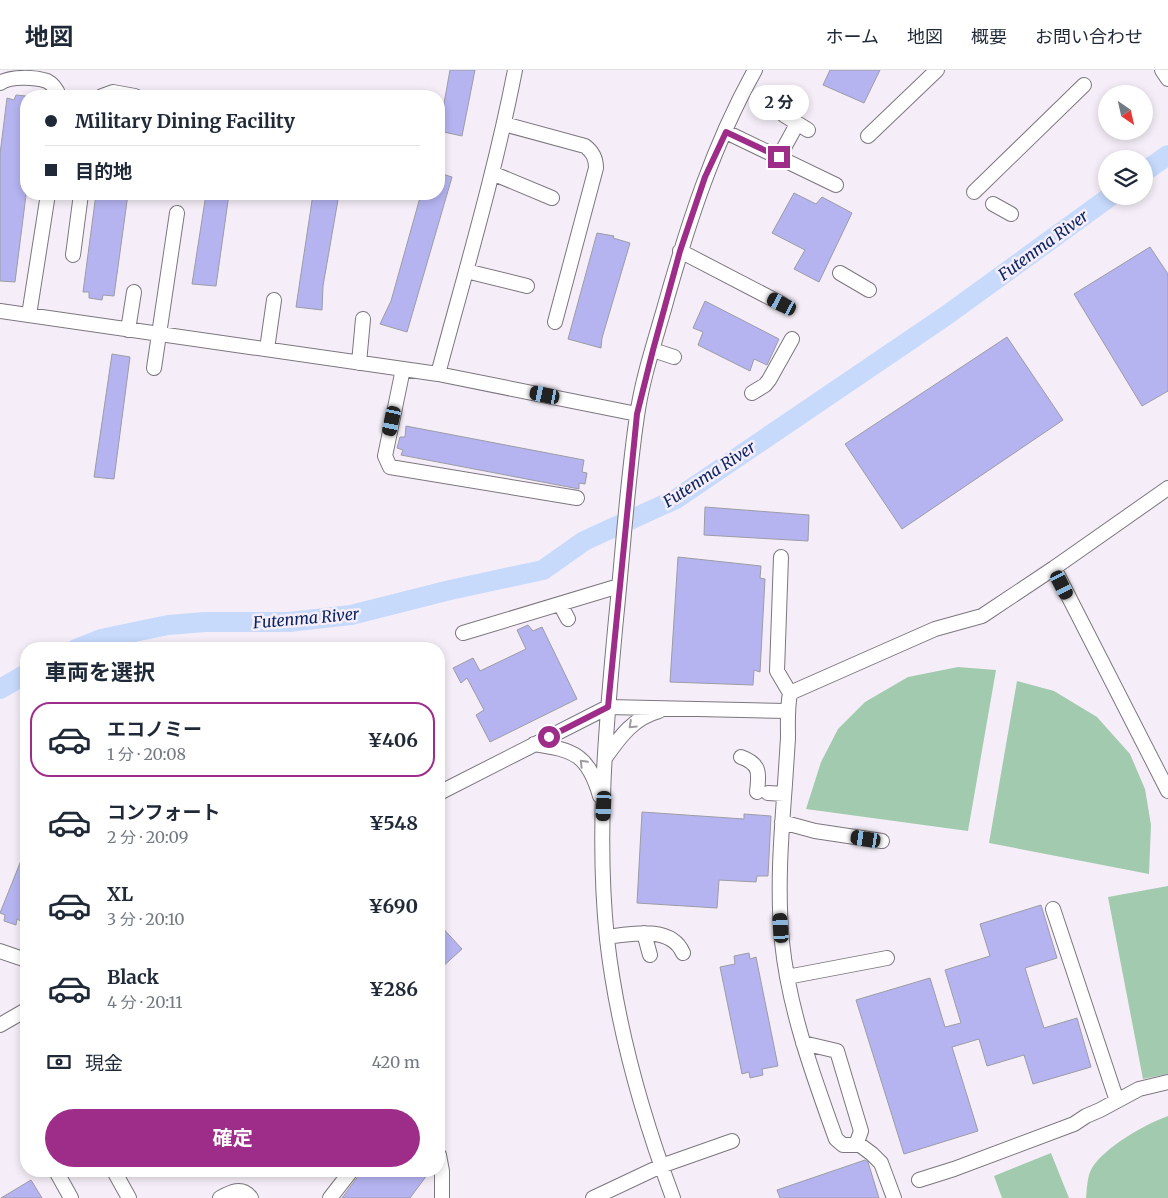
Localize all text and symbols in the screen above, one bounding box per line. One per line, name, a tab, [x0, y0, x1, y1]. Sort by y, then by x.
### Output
text: 地図	[25, 21, 73, 52]
text: ホーム	[826, 25, 879, 48]
text: 地図	[907, 25, 943, 48]
text: 概要	[971, 25, 1007, 48]
text: お問い合わせ	[1035, 25, 1143, 48]
callout: 2 分	[749, 84, 809, 119]
north arrow	[1098, 85, 1152, 140]
map controls	[1098, 85, 1153, 205]
text: 2 分	[764, 92, 794, 112]
text: Military Dining Facility	[75, 109, 295, 133]
route end	[768, 146, 790, 168]
button: layers	[1098, 150, 1153, 205]
text: 目的地	[75, 159, 132, 183]
water label: Futenma River	[993, 205, 1092, 285]
car	[765, 291, 798, 317]
car	[528, 385, 561, 405]
car	[381, 405, 402, 437]
water label: Futenma River	[658, 436, 760, 512]
car	[1048, 568, 1075, 602]
water label: Futenma River	[251, 603, 360, 633]
text: 車両を選択	[45, 658, 155, 686]
icon: car	[47, 717, 92, 762]
text: エコノミー	[107, 717, 202, 741]
one-way arrow	[628, 720, 637, 729]
route start	[538, 726, 560, 748]
text: ¥406	[368, 728, 418, 752]
text: 1 分 · 20:08	[107, 744, 186, 764]
one-way arrow	[580, 760, 589, 769]
car	[595, 791, 612, 821]
icon: car	[47, 800, 92, 845]
text: コンフォート	[107, 800, 220, 824]
text: ¥548	[369, 811, 418, 835]
text: 2 分 · 20:09	[107, 827, 189, 847]
car	[850, 829, 881, 849]
text: XL	[107, 882, 133, 906]
icon: car	[47, 883, 92, 928]
text: ¥690	[368, 894, 418, 918]
text: 3 分 · 20:10	[107, 909, 185, 929]
car	[772, 913, 789, 943]
text: Black	[107, 965, 159, 989]
icon: car	[47, 966, 92, 1011]
text: ¥286	[369, 977, 418, 1001]
text: 4 分 · 20:11	[107, 992, 183, 1012]
icon: cash	[45, 1048, 73, 1076]
text: 現金	[85, 1051, 123, 1075]
text: 420 m	[372, 1052, 420, 1072]
button: 確定	[45, 1109, 420, 1167]

